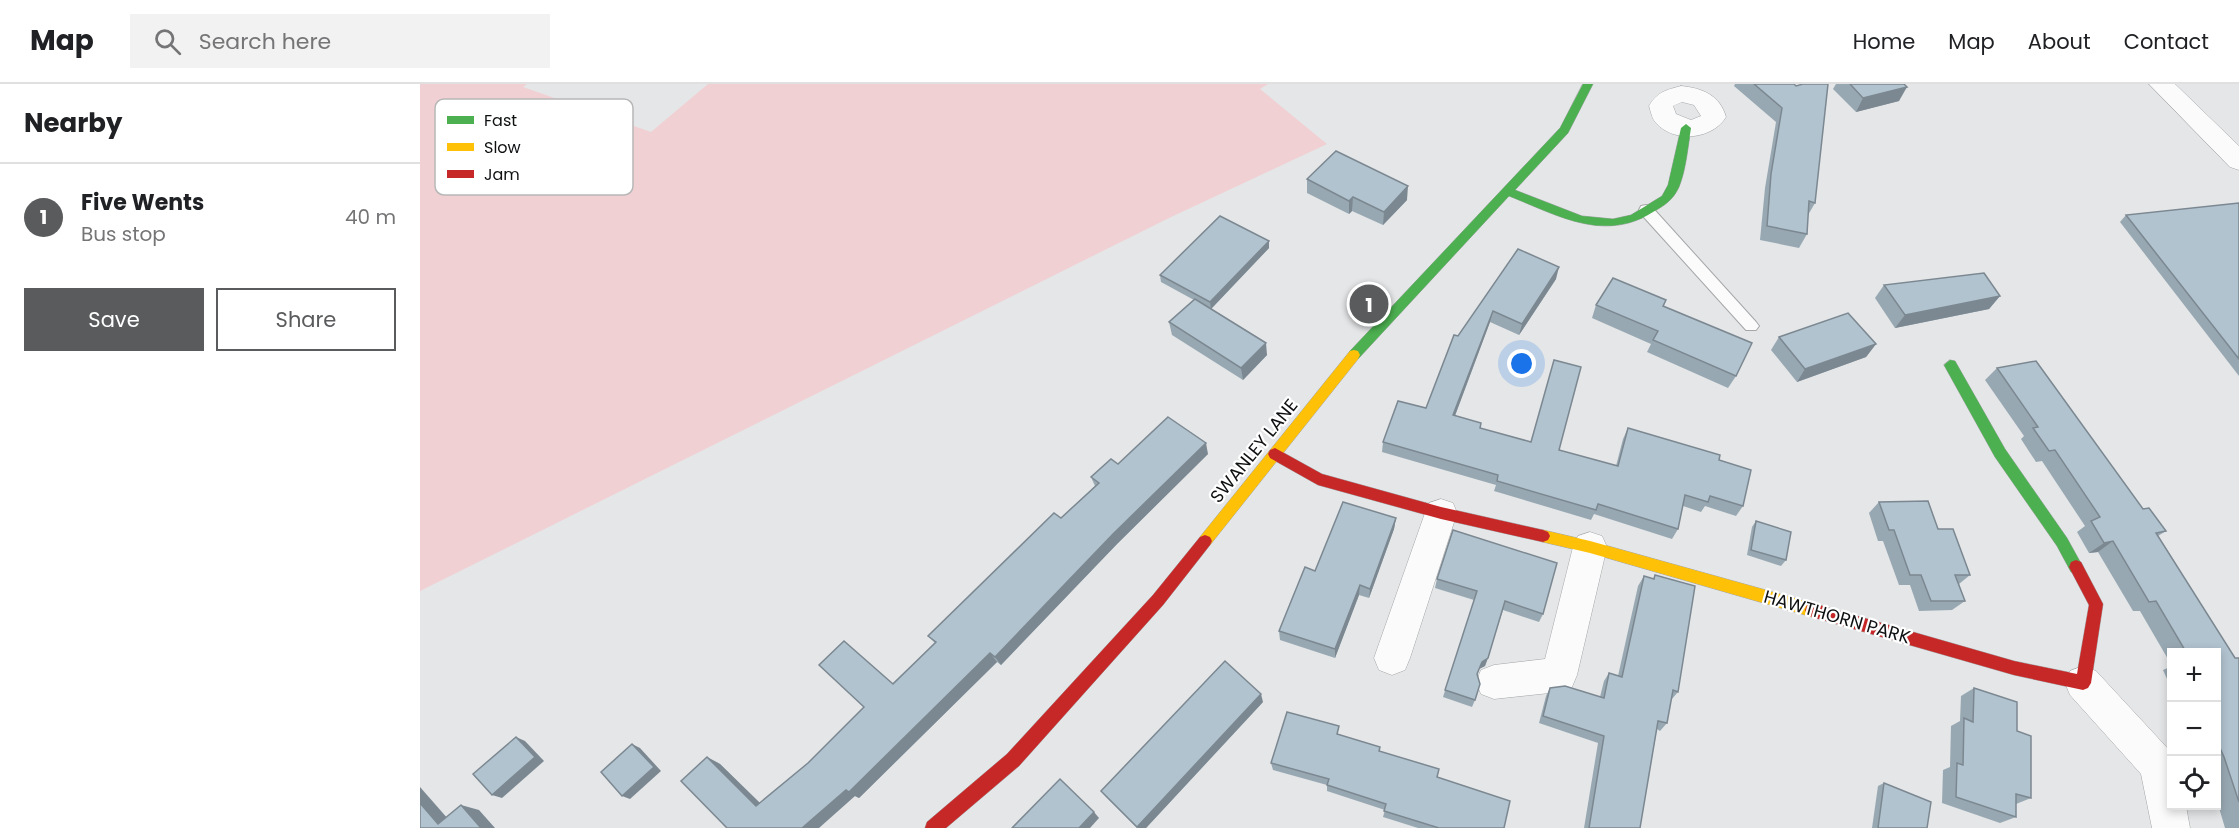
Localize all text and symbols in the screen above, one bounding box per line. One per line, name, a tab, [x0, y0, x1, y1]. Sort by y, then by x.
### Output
search box	[130, 14, 550, 68]
text: Map	[30, 21, 94, 60]
icon: search	[151, 25, 184, 58]
text: Search here	[199, 26, 331, 57]
text: Home	[1853, 27, 1915, 56]
text: Map	[1948, 27, 1995, 56]
text: About	[2028, 27, 2091, 56]
text: Contact	[2124, 27, 2209, 56]
legend	[435, 99, 633, 195]
text: Nearby	[24, 105, 122, 141]
text: Fast	[484, 109, 517, 132]
text: Slow	[484, 136, 521, 159]
text: Jam	[484, 163, 520, 186]
text: Five Wents	[81, 187, 204, 218]
text: 1	[40, 203, 47, 231]
text: 40 m	[345, 203, 396, 231]
text: Bus stop	[81, 220, 166, 248]
pin: 1	[1350, 282, 1388, 326]
button: Save	[24, 288, 204, 351]
button: Share	[216, 288, 396, 351]
your location	[1507, 349, 1536, 378]
street label: SWANLEY LANE	[1204, 393, 1303, 508]
street label: HAWTHORN PARK	[1761, 584, 1913, 649]
map controls	[2167, 648, 2221, 810]
button: +	[2167, 648, 2221, 702]
button: −	[2167, 702, 2221, 756]
button: locate	[2167, 756, 2221, 810]

